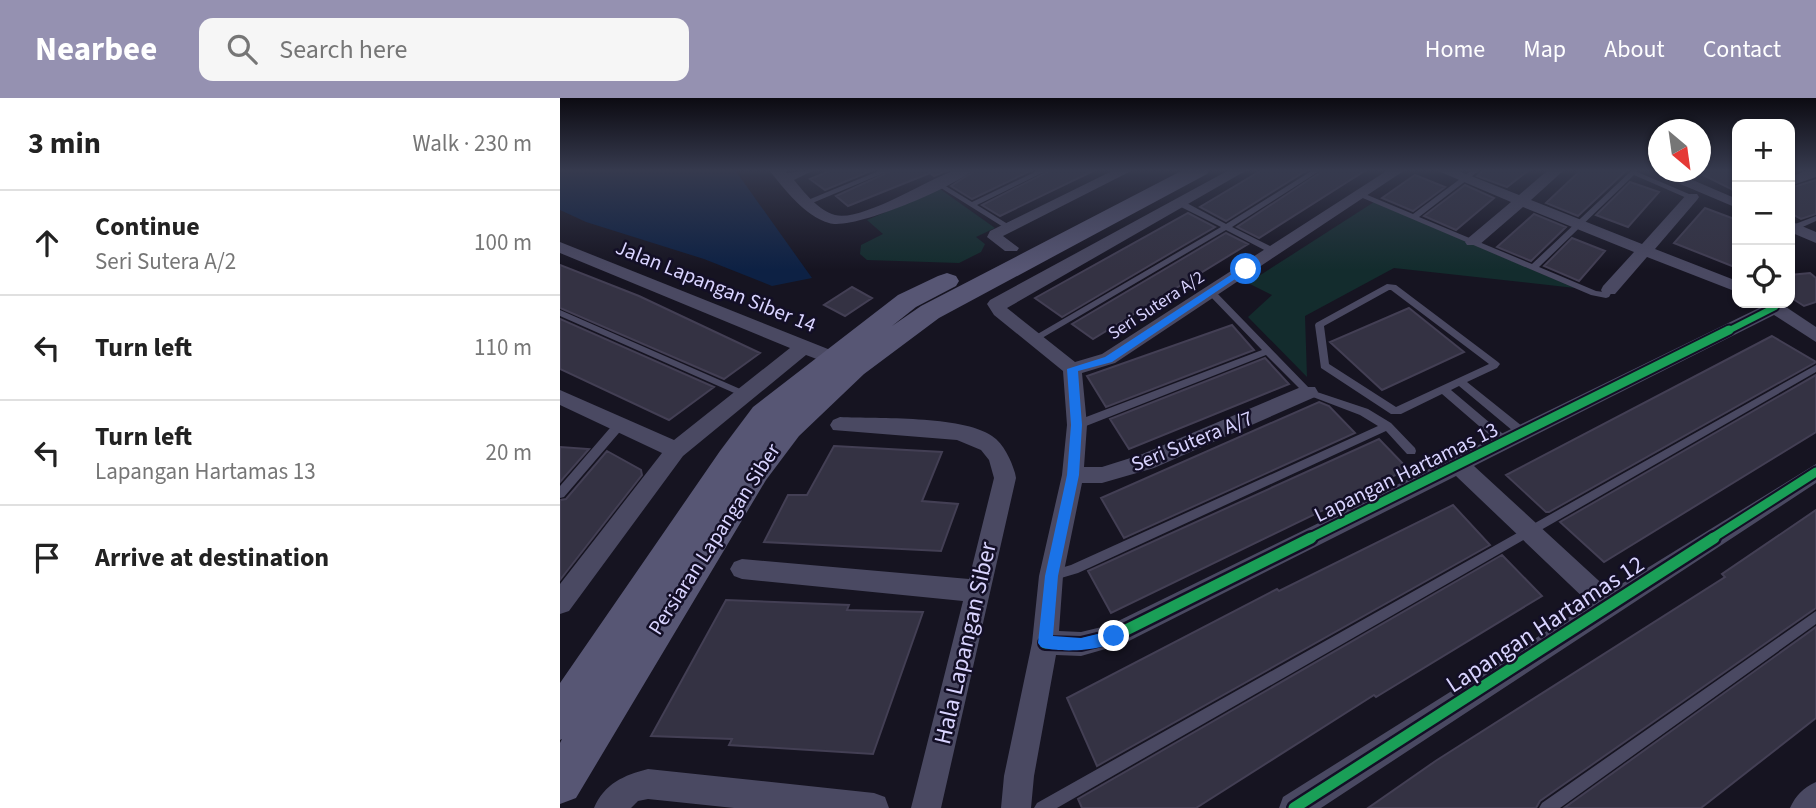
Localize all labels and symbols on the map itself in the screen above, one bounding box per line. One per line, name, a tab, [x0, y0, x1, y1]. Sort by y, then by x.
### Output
north arrow	[1648, 119, 1711, 182]
street label: Jalan Lapangan Siber 14	[611, 232, 821, 340]
route start	[1230, 253, 1261, 284]
street label: Seri Sutera A/2	[1103, 265, 1209, 346]
street label: Seri Sutera A/7	[1127, 403, 1257, 479]
street label: Lapangan Hartamas 13	[1309, 414, 1503, 530]
street label: Persiaran Lapangan Siber	[641, 437, 788, 641]
street label: Hala Lapangan Siber	[925, 538, 1006, 748]
street label: Lapangan Hartamas 12	[1439, 547, 1651, 702]
route end	[1098, 620, 1129, 651]

